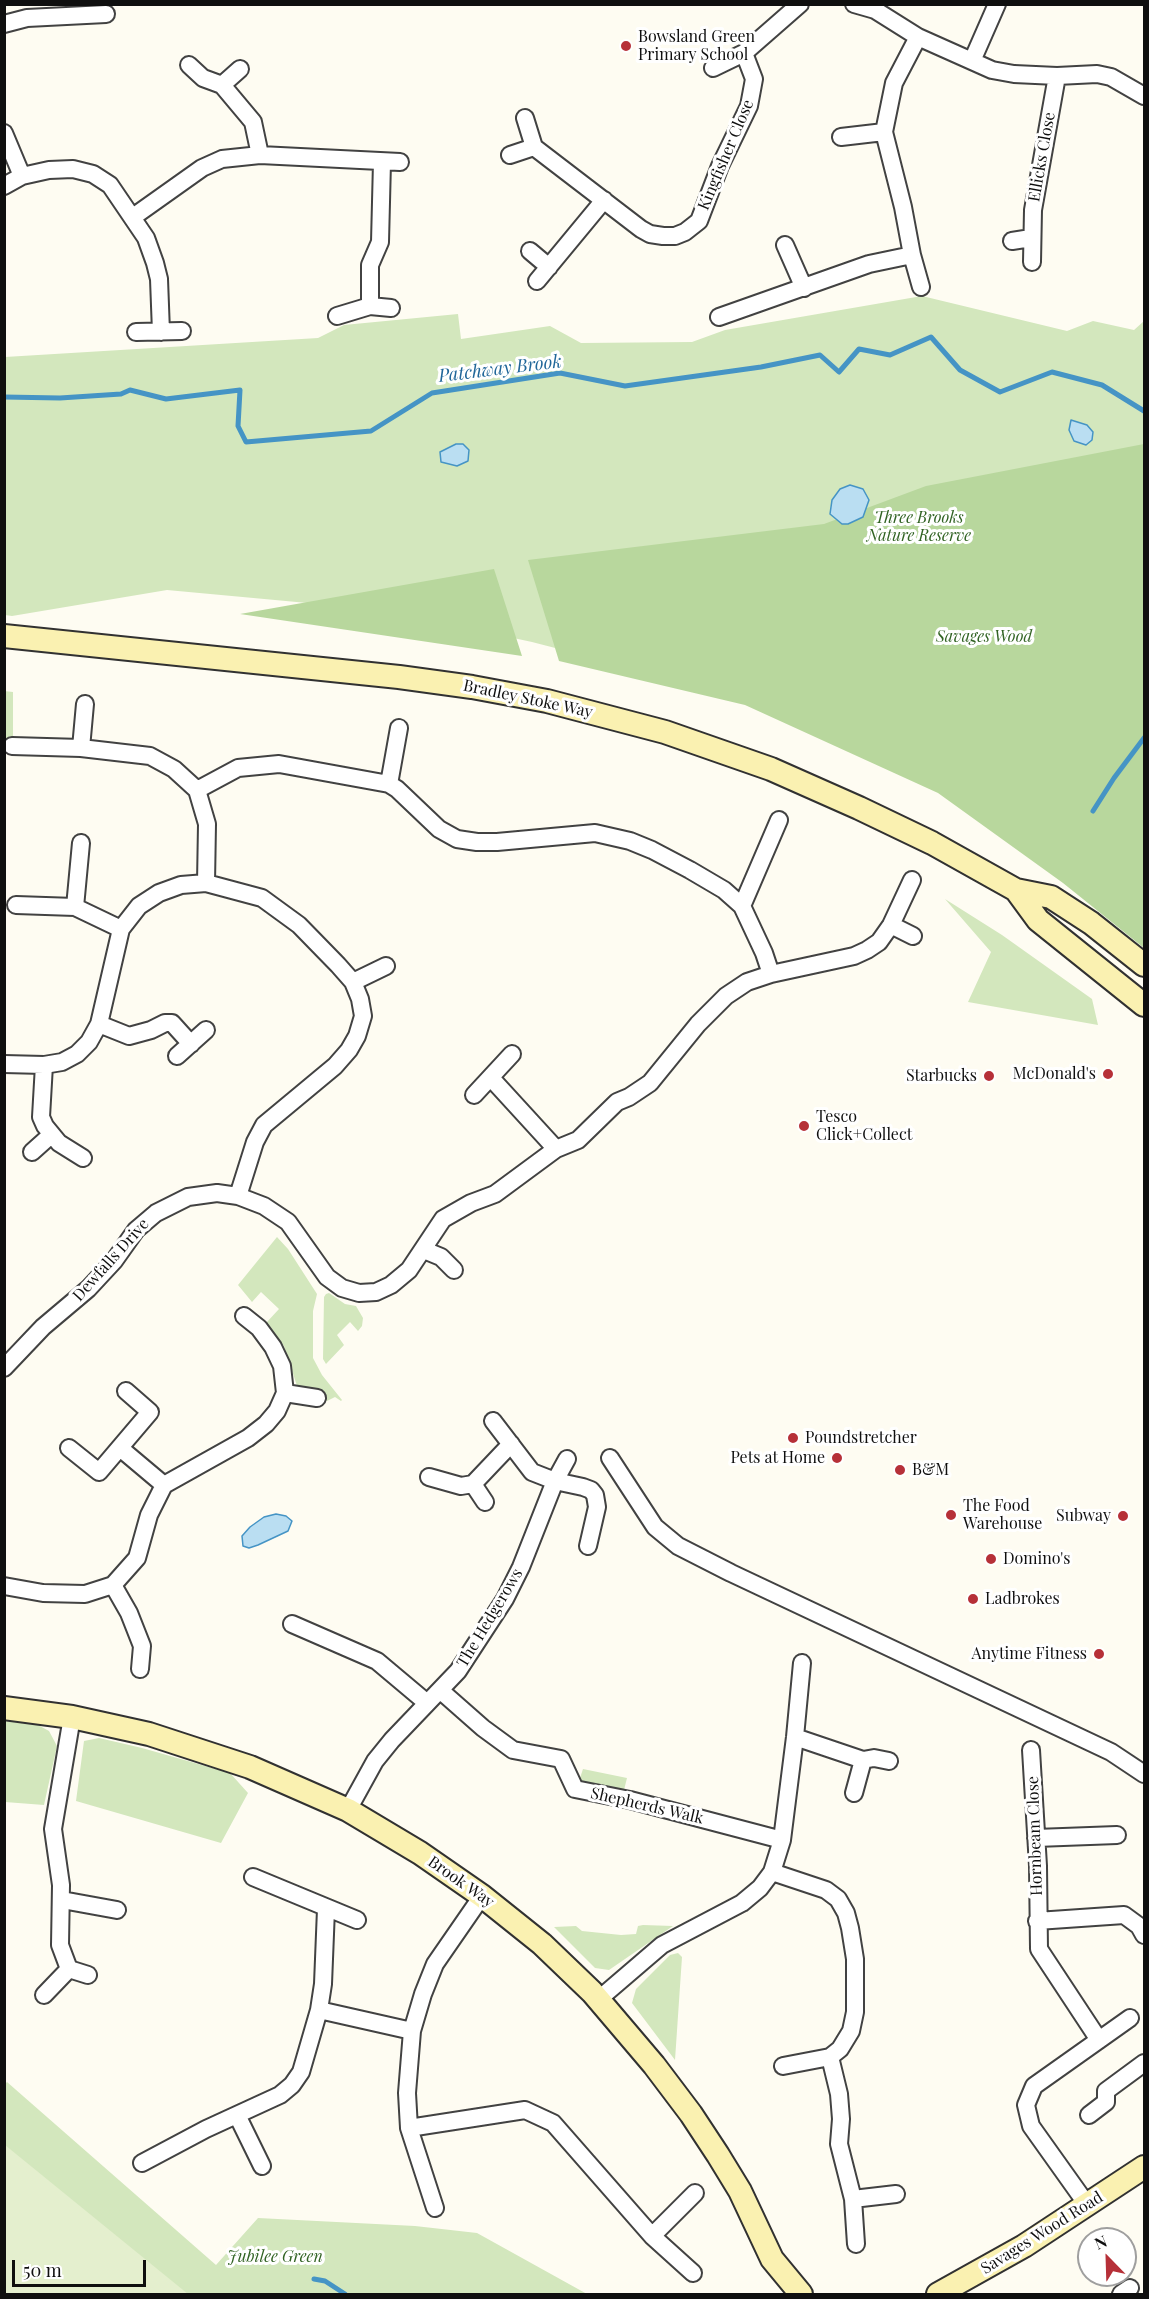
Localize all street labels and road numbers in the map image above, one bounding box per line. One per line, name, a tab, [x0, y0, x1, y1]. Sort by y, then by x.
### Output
street label: Kingfisher Close	[694, 97, 758, 213]
street label: Ellicks Close	[1025, 111, 1059, 203]
street label: Bradley Stoke Way	[462, 676, 594, 722]
street label: Dewfalls Drive	[69, 1215, 153, 1305]
street label: The Hedgerows	[453, 1565, 527, 1671]
street label: Hornbeam Close	[1023, 1776, 1047, 1896]
street label: Shepherds Walk	[589, 1784, 705, 1828]
street label: Brook Way	[424, 1852, 498, 1912]
street label: Savages Wood Road	[977, 2188, 1107, 2278]

